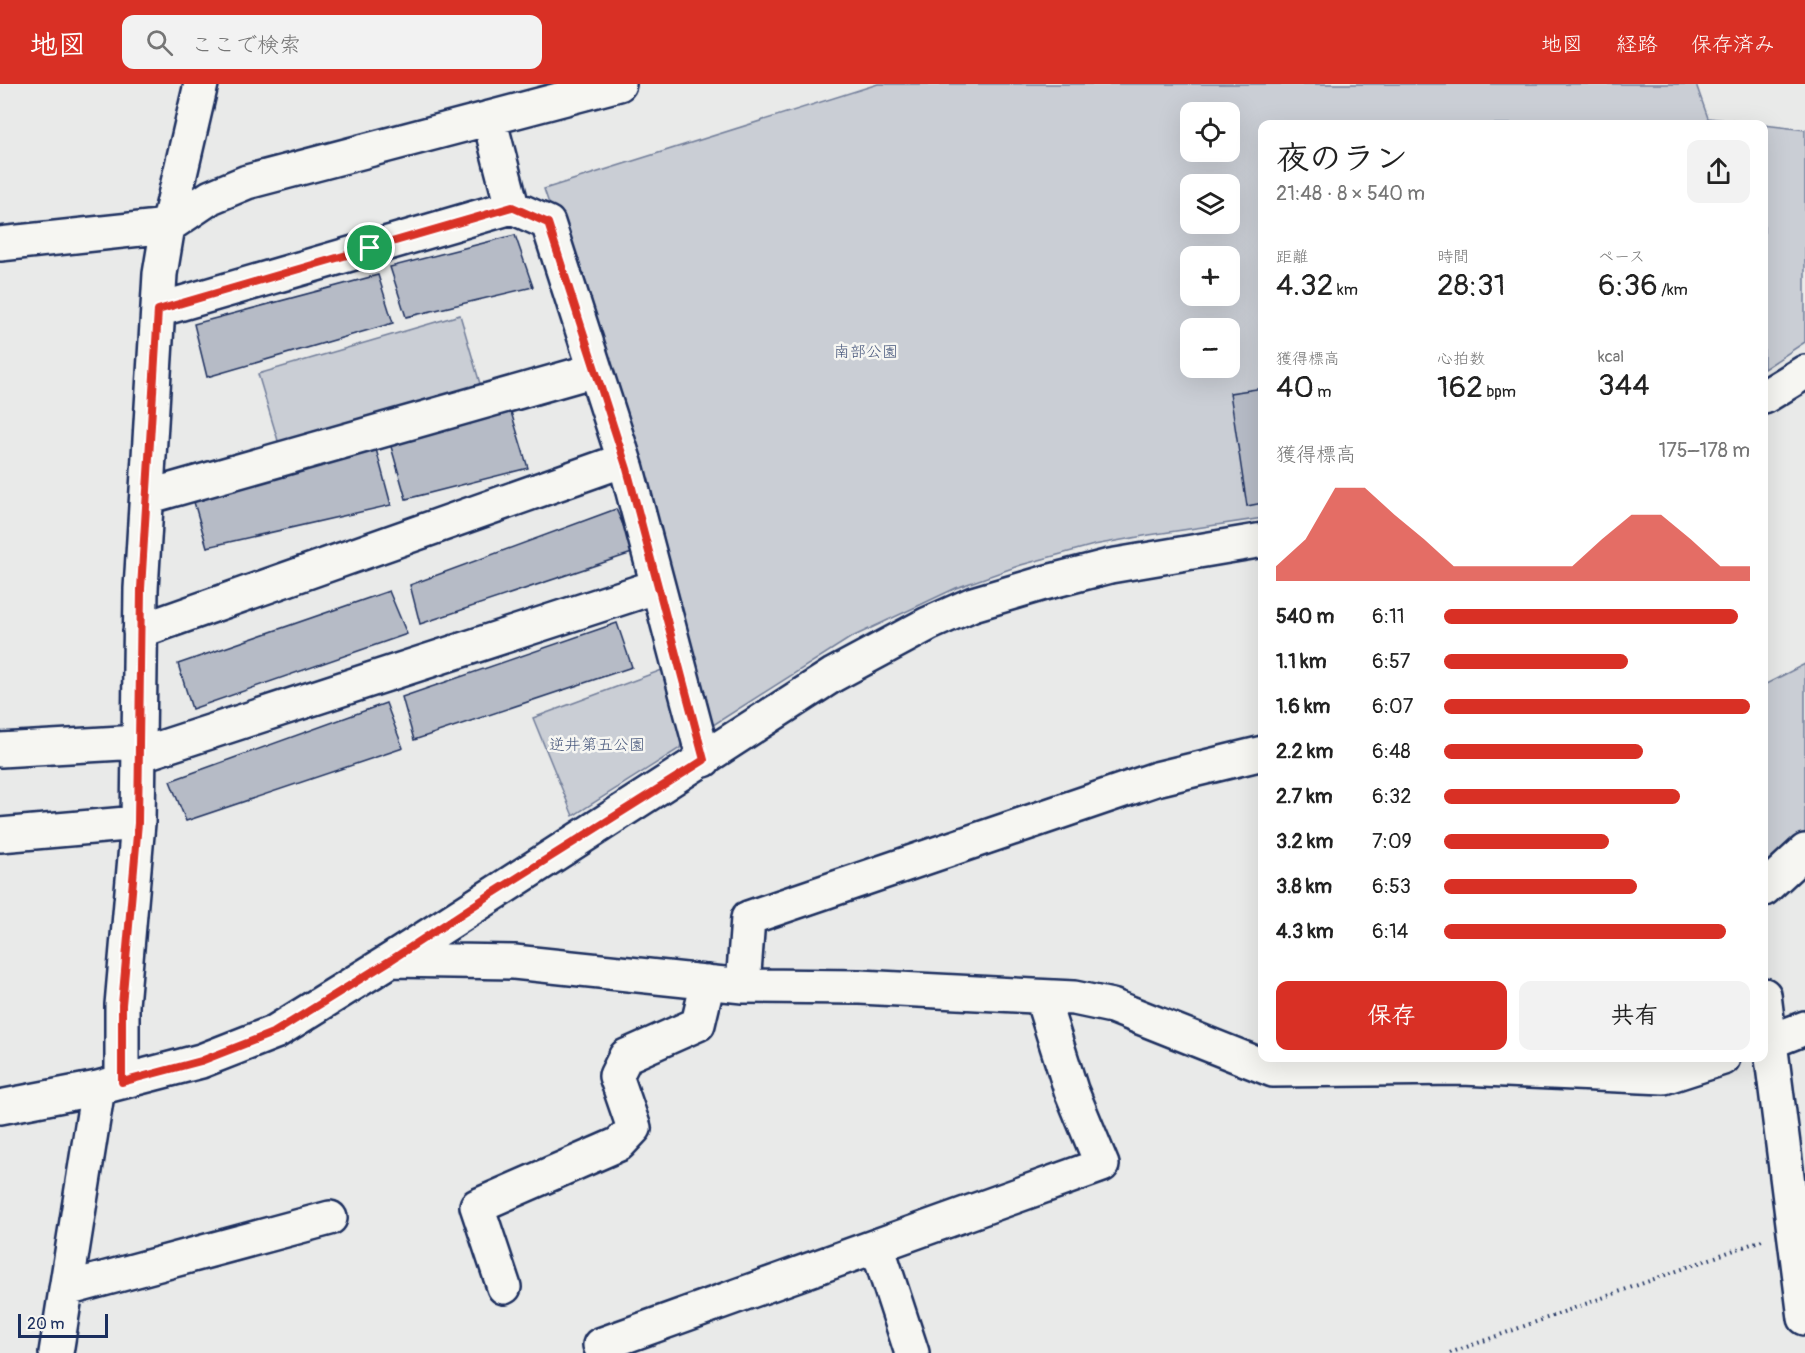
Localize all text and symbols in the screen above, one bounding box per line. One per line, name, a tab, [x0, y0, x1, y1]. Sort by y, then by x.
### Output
search box	[122, 15, 542, 69]
icon: search	[143, 26, 176, 59]
text: 地図	[30, 28, 86, 63]
text: ここで検索	[191, 31, 301, 59]
text: 地図	[1541, 31, 1583, 58]
text: 経路	[1616, 31, 1658, 58]
text: 保存済み	[1691, 31, 1775, 58]
map controls	[1180, 102, 1240, 378]
button: locate	[1180, 102, 1240, 162]
text: 夜のラン	[1276, 138, 1408, 179]
button: share	[1687, 140, 1750, 203]
button: layers	[1180, 174, 1240, 234]
text: 21:48 · 8 × 540 m	[1276, 181, 1425, 206]
pin	[344, 222, 395, 273]
icon: arrive	[353, 231, 386, 264]
button: +	[1180, 246, 1240, 306]
text: 距離	[1276, 247, 1308, 267]
text: 時間	[1437, 247, 1469, 267]
text: ペース	[1598, 247, 1645, 267]
text: 4.32	[1276, 267, 1333, 304]
text: 28:31	[1437, 267, 1505, 304]
text: 6:36	[1598, 267, 1658, 304]
text: km	[1333, 280, 1358, 300]
text: /km	[1658, 280, 1688, 300]
button: −	[1180, 318, 1240, 378]
park label: 南部公園	[834, 342, 898, 362]
text: kcal	[1598, 347, 1624, 367]
text: 獲得標高	[1276, 349, 1340, 369]
text: 心拍数	[1437, 349, 1485, 369]
text: 344	[1598, 367, 1650, 404]
text: 40	[1276, 369, 1314, 406]
text: 162	[1437, 369, 1483, 406]
text: m	[1314, 382, 1332, 402]
text: bpm	[1483, 382, 1516, 402]
text: 175–178 m	[1658, 438, 1750, 463]
text: 獲得標高	[1276, 442, 1356, 467]
text: 540 m	[1276, 604, 1334, 629]
text: 6:11	[1372, 604, 1405, 629]
text: 1.1 km	[1276, 649, 1326, 674]
text: 6:57	[1372, 649, 1410, 674]
text: 1.6 km	[1276, 694, 1330, 719]
text: 6:07	[1372, 694, 1413, 719]
park label: 逆井第五公園	[549, 735, 645, 755]
text: 2.2 km	[1276, 739, 1333, 764]
text: 6:48	[1372, 739, 1411, 764]
text: 2.7 km	[1276, 784, 1333, 809]
text: 6:32	[1372, 784, 1411, 809]
text: 3.2 km	[1276, 829, 1333, 854]
text: 7:09	[1372, 829, 1412, 854]
text: 3.8 km	[1276, 874, 1332, 899]
text: 6:53	[1372, 874, 1411, 899]
text: 4.3 km	[1276, 919, 1334, 944]
text: 6:14	[1372, 919, 1408, 944]
button: 保存	[1276, 981, 1507, 1050]
button: 共有	[1519, 981, 1750, 1050]
scale bar	[18, 1311, 108, 1338]
text: 20 m	[27, 1314, 65, 1334]

